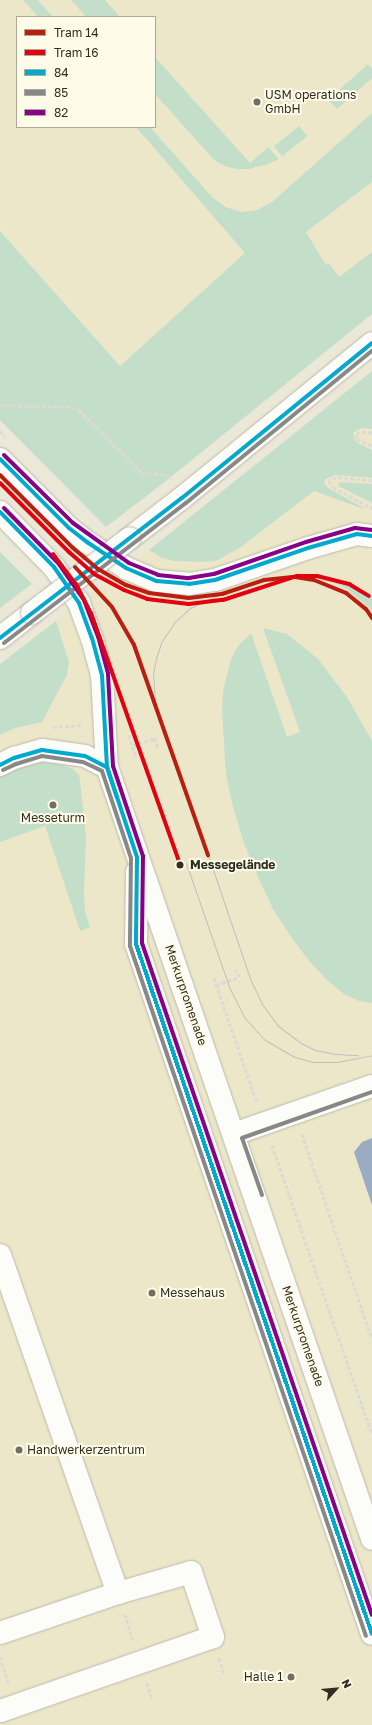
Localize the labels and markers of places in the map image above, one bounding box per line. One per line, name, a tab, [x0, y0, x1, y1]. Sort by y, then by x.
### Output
place label: USM operations GmbH	[265, 88, 356, 116]
marker: USM operations GmbH	[252, 97, 262, 107]
marker: Messeturm	[48, 800, 58, 810]
place label: Messeturm	[21, 811, 85, 825]
marker: Messegelände	[173, 858, 187, 872]
place label: Messegelände	[190, 858, 275, 872]
place label: Messehaus	[160, 1286, 225, 1300]
marker: Messehaus	[147, 1288, 157, 1298]
place label: Handwerkerzentrum	[27, 1443, 145, 1457]
marker: Handwerkerzentrum	[14, 1445, 24, 1455]
place label: Halle 1	[244, 1670, 283, 1684]
marker: Halle 1	[286, 1672, 296, 1682]

